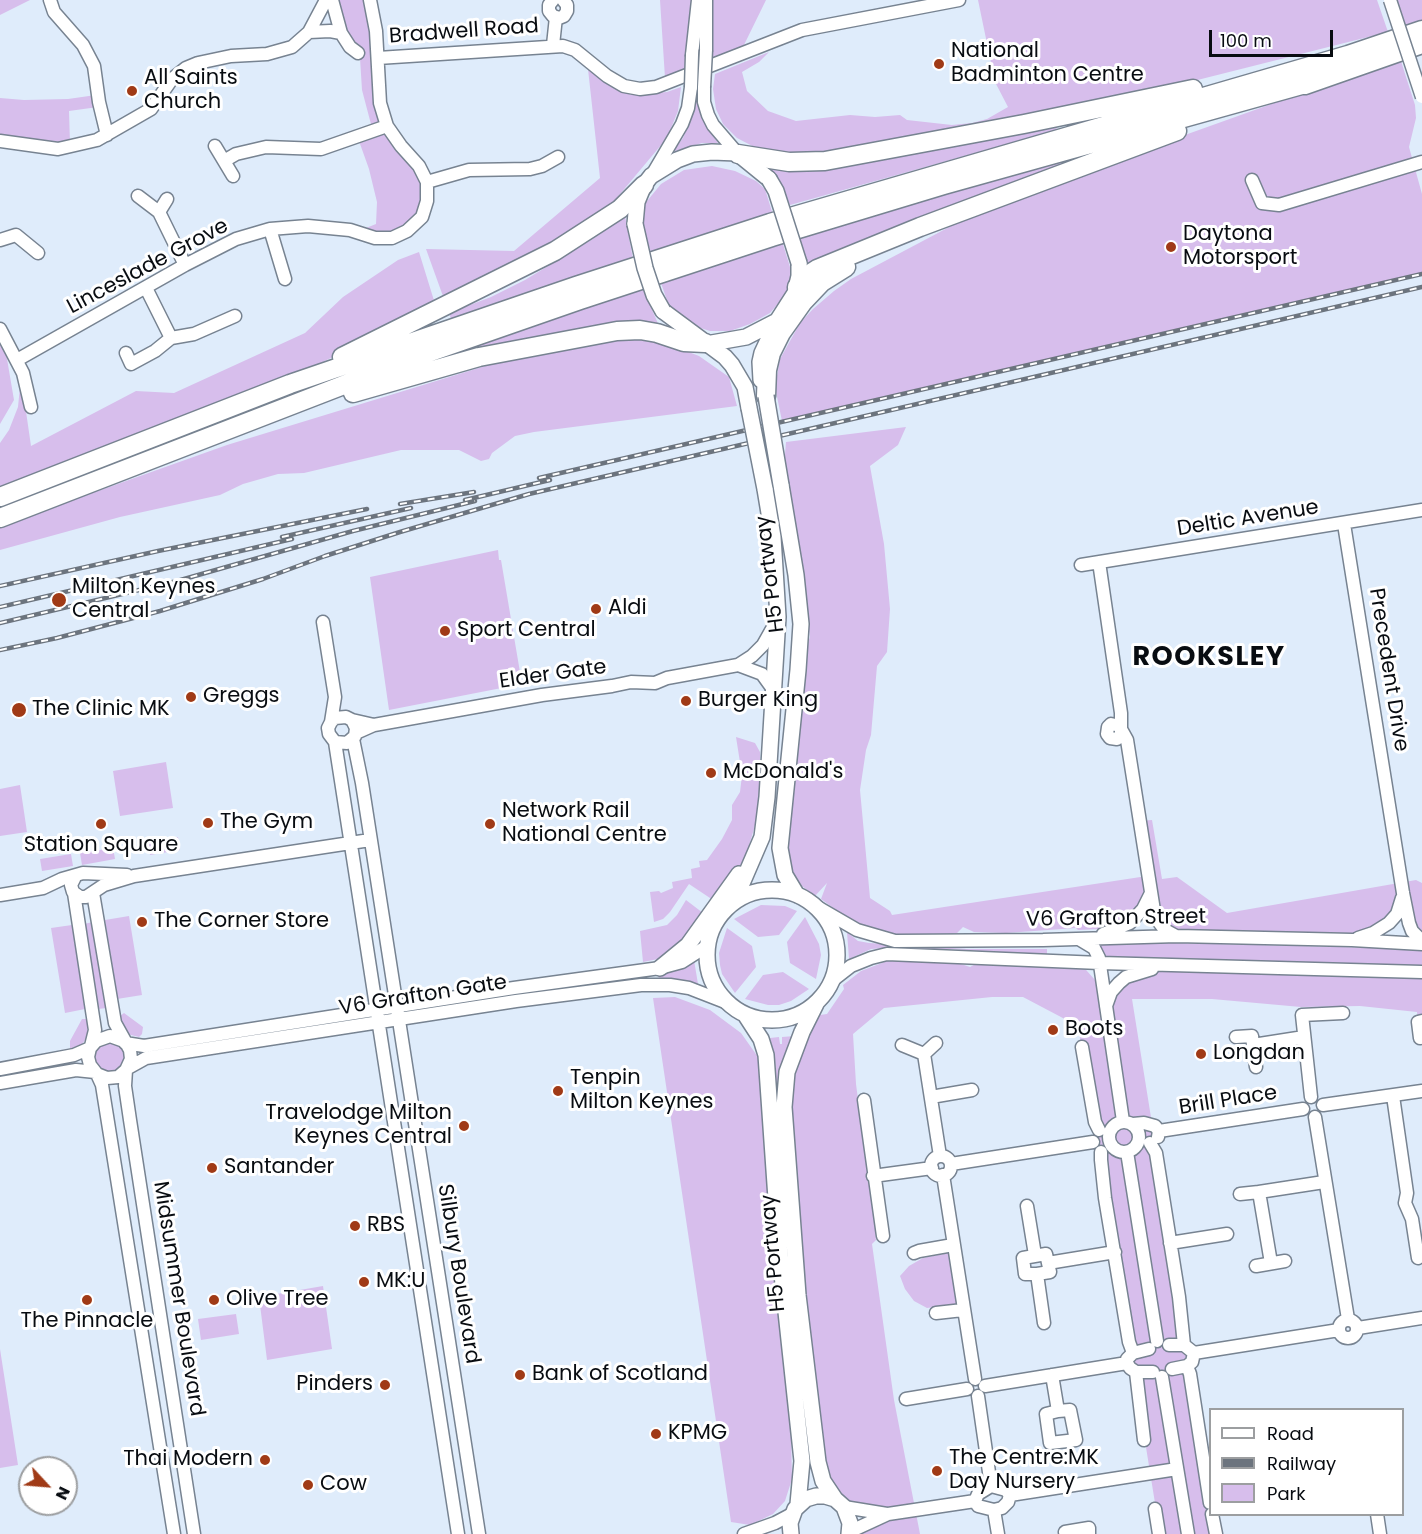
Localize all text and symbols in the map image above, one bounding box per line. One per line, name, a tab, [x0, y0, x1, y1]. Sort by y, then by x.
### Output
street label: Bradwell Road	[388, 14, 540, 50]
scale bar	[1212, 18, 1336, 56]
text: 100 m	[1220, 28, 1272, 53]
place label: National Badminton Centre	[951, 39, 1144, 89]
marker: National Badminton Centre	[932, 57, 946, 71]
place label: All Saints Church	[144, 66, 238, 116]
marker: All Saints Church	[125, 84, 139, 98]
street label: Linceslade Grove	[63, 214, 233, 320]
place label: Daytona Motorsport	[1183, 222, 1298, 272]
marker: Daytona Motorsport	[1164, 240, 1178, 254]
street label: Deltic Avenue	[1175, 495, 1321, 543]
street label: H5 Portway	[751, 514, 791, 634]
place label: Milton Keynes Central	[72, 575, 215, 625]
street label: Precedent Drive	[1363, 586, 1413, 754]
marker: Milton Keynes Central	[50, 591, 68, 609]
place label: Aldi	[608, 596, 647, 622]
marker: Aldi	[589, 602, 603, 616]
place label: Sport Central	[457, 618, 596, 644]
marker: Sport Central	[438, 624, 452, 638]
district label: ROOKSLEY	[1132, 642, 1286, 674]
street label: Elder Gate	[498, 655, 608, 695]
place label: Greggs	[203, 684, 280, 710]
place label: Burger King	[698, 688, 818, 714]
marker: Greggs	[184, 690, 198, 704]
marker: Burger King	[679, 694, 693, 708]
place label: The Clinic MK	[32, 697, 170, 723]
marker: The Clinic MK	[10, 701, 28, 719]
place label: McDonald's	[723, 760, 843, 786]
marker: McDonald's	[704, 766, 718, 780]
place label: Network Rail National Centre	[502, 799, 667, 849]
place label: The Gym	[220, 810, 313, 836]
marker: The Gym	[201, 816, 215, 830]
marker: Station Square	[94, 817, 108, 831]
marker: Network Rail National Centre	[483, 817, 497, 831]
place label: Station Square	[24, 833, 178, 859]
street label: V6 Grafton Street	[1026, 905, 1206, 933]
place label: The Corner Store	[154, 909, 329, 935]
marker: The Corner Store	[135, 915, 149, 929]
street label: V6 Grafton Gate	[337, 970, 509, 1022]
place label: Boots	[1065, 1017, 1123, 1043]
marker: Boots	[1046, 1023, 1060, 1037]
place label: Longdan	[1213, 1041, 1305, 1067]
marker: Longdan	[1194, 1047, 1208, 1061]
place label: Tenpin Milton Keynes	[570, 1066, 713, 1116]
street label: Brill Place	[1177, 1081, 1279, 1121]
marker: Tenpin Milton Keynes	[551, 1084, 565, 1098]
place label: Travelodge Milton Keynes Central	[265, 1101, 452, 1151]
marker: Travelodge Milton Keynes Central	[457, 1119, 471, 1133]
place label: Santander	[224, 1155, 334, 1181]
marker: Santander	[205, 1161, 219, 1175]
street label: Midsummer Boulevard	[147, 1180, 209, 1418]
street label: Silbury Boulevard	[431, 1182, 485, 1366]
street label: H5 Portway	[756, 1193, 792, 1313]
place label: RBS	[367, 1213, 405, 1239]
marker: RBS	[348, 1219, 362, 1233]
place label: MK:U	[376, 1269, 425, 1295]
marker: MK:U	[357, 1275, 371, 1289]
place label: Olive Tree	[226, 1287, 328, 1313]
marker: The Pinnacle	[80, 1293, 94, 1307]
marker: Olive Tree	[207, 1293, 221, 1307]
place label: The Pinnacle	[21, 1309, 153, 1335]
place label: Bank of Scotland	[532, 1362, 708, 1388]
marker: Bank of Scotland	[513, 1368, 527, 1382]
place label: Pinders	[296, 1372, 373, 1398]
marker: Pinders	[378, 1378, 392, 1392]
legend	[1209, 1408, 1404, 1516]
place label: KPMG	[668, 1421, 727, 1447]
text: Road	[1267, 1421, 1314, 1446]
marker: KPMG	[649, 1427, 663, 1441]
place label: The Centre:MK Day Nursery	[949, 1446, 1099, 1496]
place label: Thai Modern	[123, 1447, 253, 1473]
text: Railway	[1267, 1451, 1336, 1476]
marker: Thai Modern	[258, 1453, 272, 1467]
north arrow	[18, 1456, 78, 1516]
marker: The Centre:MK Day Nursery	[930, 1464, 944, 1478]
place label: Cow	[320, 1472, 367, 1498]
marker: Cow	[301, 1478, 315, 1492]
text: Park	[1267, 1481, 1306, 1506]
text: N	[50, 1483, 76, 1504]

